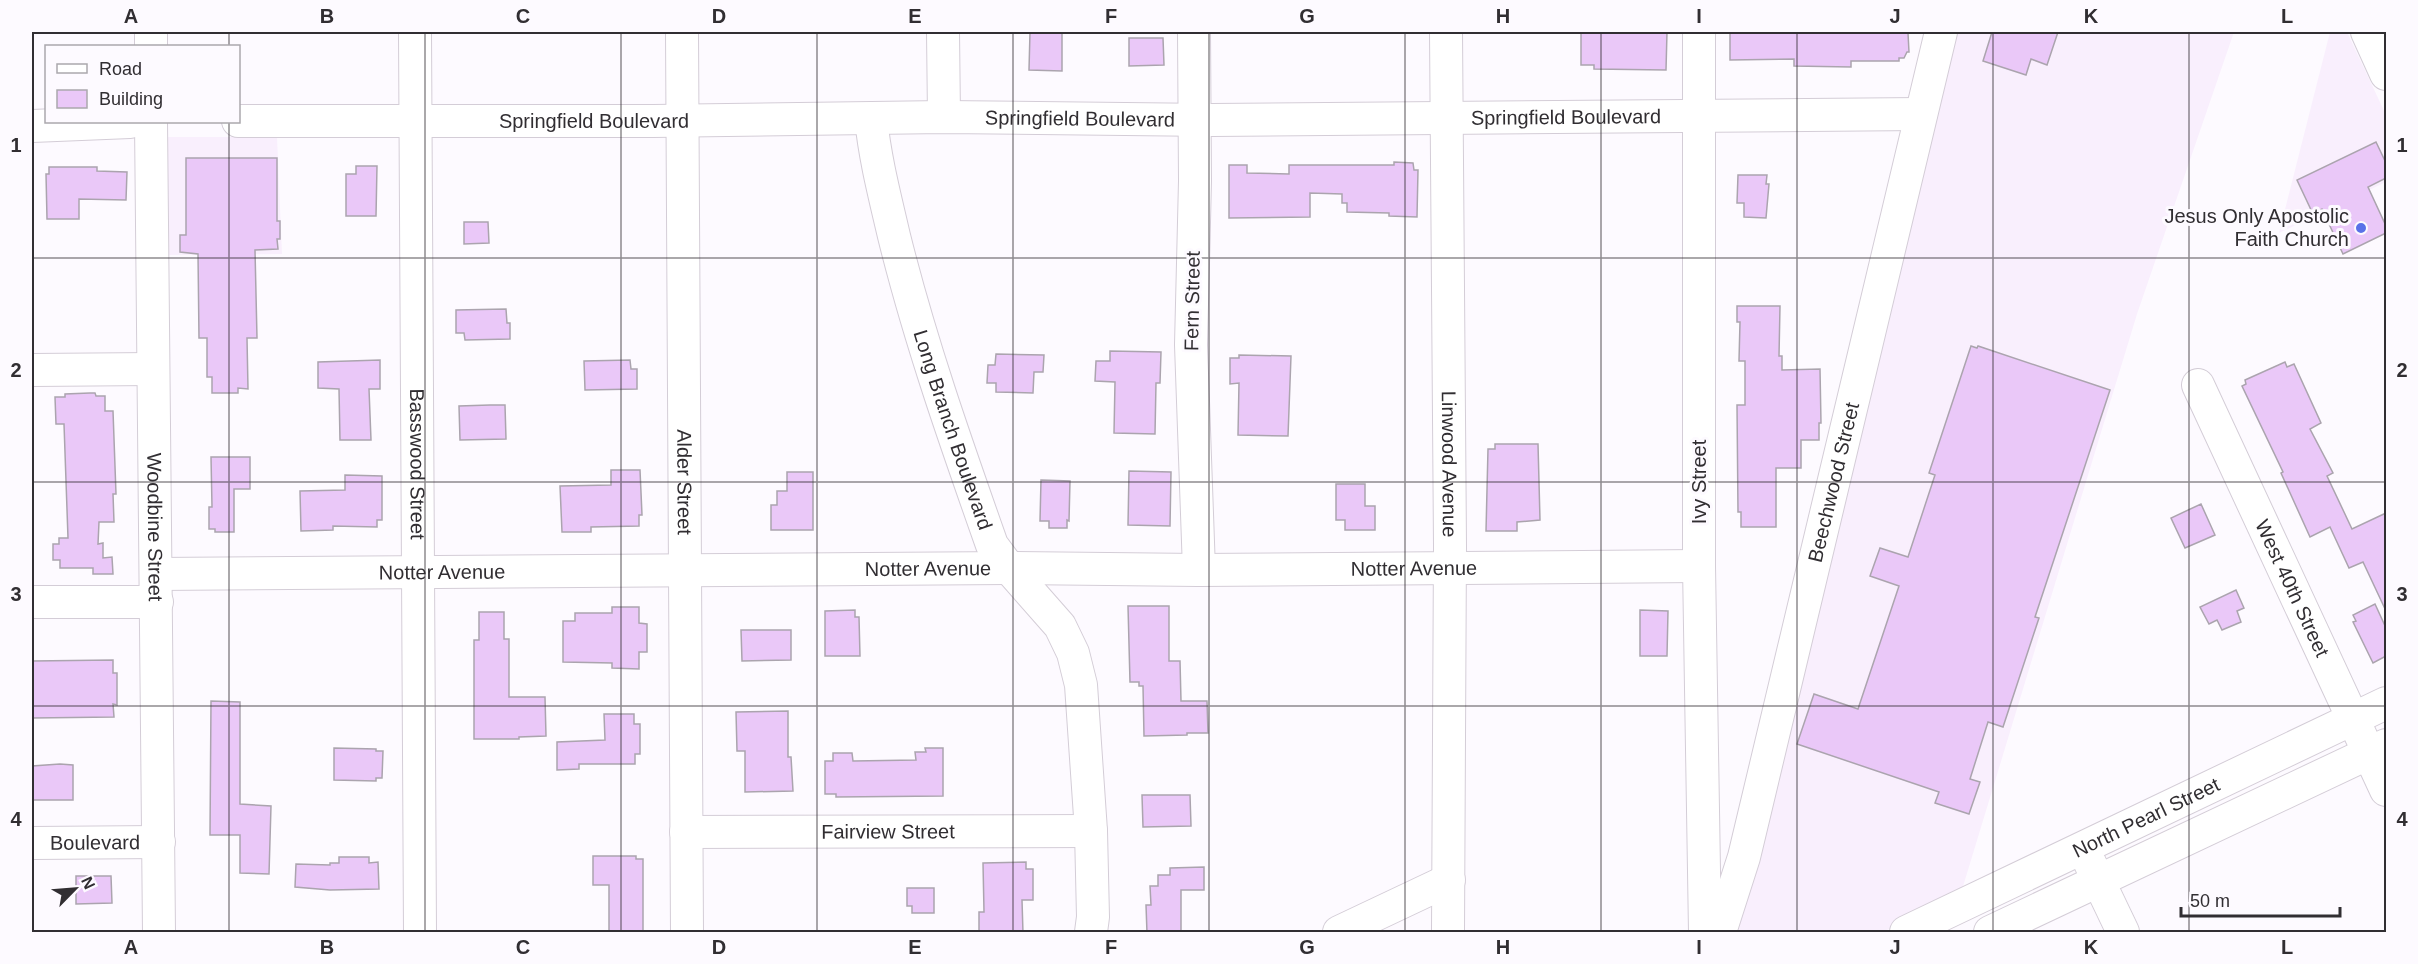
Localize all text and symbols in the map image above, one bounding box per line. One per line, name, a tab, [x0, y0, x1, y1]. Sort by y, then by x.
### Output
text: A	[124, 5, 138, 27]
text: B	[320, 5, 334, 27]
text: C	[516, 5, 530, 27]
text: D	[712, 5, 726, 27]
text: E	[908, 5, 922, 27]
text: F	[1105, 5, 1117, 27]
text: G	[1299, 5, 1315, 27]
text: H	[1496, 5, 1510, 27]
text: I	[1696, 5, 1702, 27]
text: J	[1889, 5, 1901, 27]
text: K	[2084, 5, 2099, 27]
text: L	[2281, 5, 2293, 27]
legend	[45, 45, 240, 123]
text: Road	[99, 59, 142, 79]
text: Building	[99, 89, 163, 109]
street label: Springfield Boulevard	[1471, 105, 1661, 129]
street label: Springfield Boulevard	[985, 106, 1175, 131]
street label: Springfield Boulevard	[499, 110, 689, 132]
text: 1	[10, 134, 22, 156]
text: 1	[2396, 134, 2408, 156]
place label: Jesus Only Apostolic Faith Church	[2164, 205, 2349, 250]
marker: Jesus Only Apostolic Faith Church	[2354, 221, 2368, 235]
street label: Fern Street	[1180, 250, 1204, 351]
street label: Long Branch Boulevard	[910, 327, 997, 533]
text: 2	[10, 359, 22, 381]
text: 2	[2396, 359, 2408, 381]
street label: Basswood Street	[406, 388, 429, 540]
street label: Linwood Avenue	[1438, 391, 1461, 537]
street label: Beechwood Street	[1804, 400, 1863, 564]
street label: Alder Street	[673, 429, 696, 535]
street label: Ivy Street	[1688, 439, 1710, 524]
street label: Woodbine Street	[143, 453, 167, 602]
street label: West 40th Street	[2251, 516, 2334, 661]
street label: Notter Avenue	[865, 557, 991, 580]
street label: Notter Avenue	[1351, 557, 1477, 580]
street label: Notter Avenue	[379, 561, 505, 583]
text: 3	[10, 583, 22, 605]
text: 3	[2396, 583, 2408, 605]
street label: North Pearl Street	[2069, 773, 2223, 862]
text: 4	[10, 808, 22, 830]
text: 4	[2396, 808, 2408, 830]
street label: Fairview Street	[821, 820, 955, 843]
street label: Boulevard	[50, 831, 140, 854]
north arrow	[45, 859, 105, 919]
text: N	[78, 874, 98, 892]
scale bar	[2181, 880, 2340, 918]
text: 50 m	[2190, 891, 2230, 911]
text: A	[124, 936, 138, 958]
text: B	[320, 936, 334, 958]
text: C	[516, 936, 530, 958]
text: D	[712, 936, 726, 958]
text: E	[908, 936, 922, 958]
text: F	[1105, 936, 1117, 958]
text: G	[1299, 936, 1315, 958]
text: H	[1496, 936, 1510, 958]
text: I	[1696, 936, 1702, 958]
text: J	[1889, 936, 1901, 958]
text: K	[2084, 936, 2099, 958]
text: L	[2281, 936, 2293, 958]

